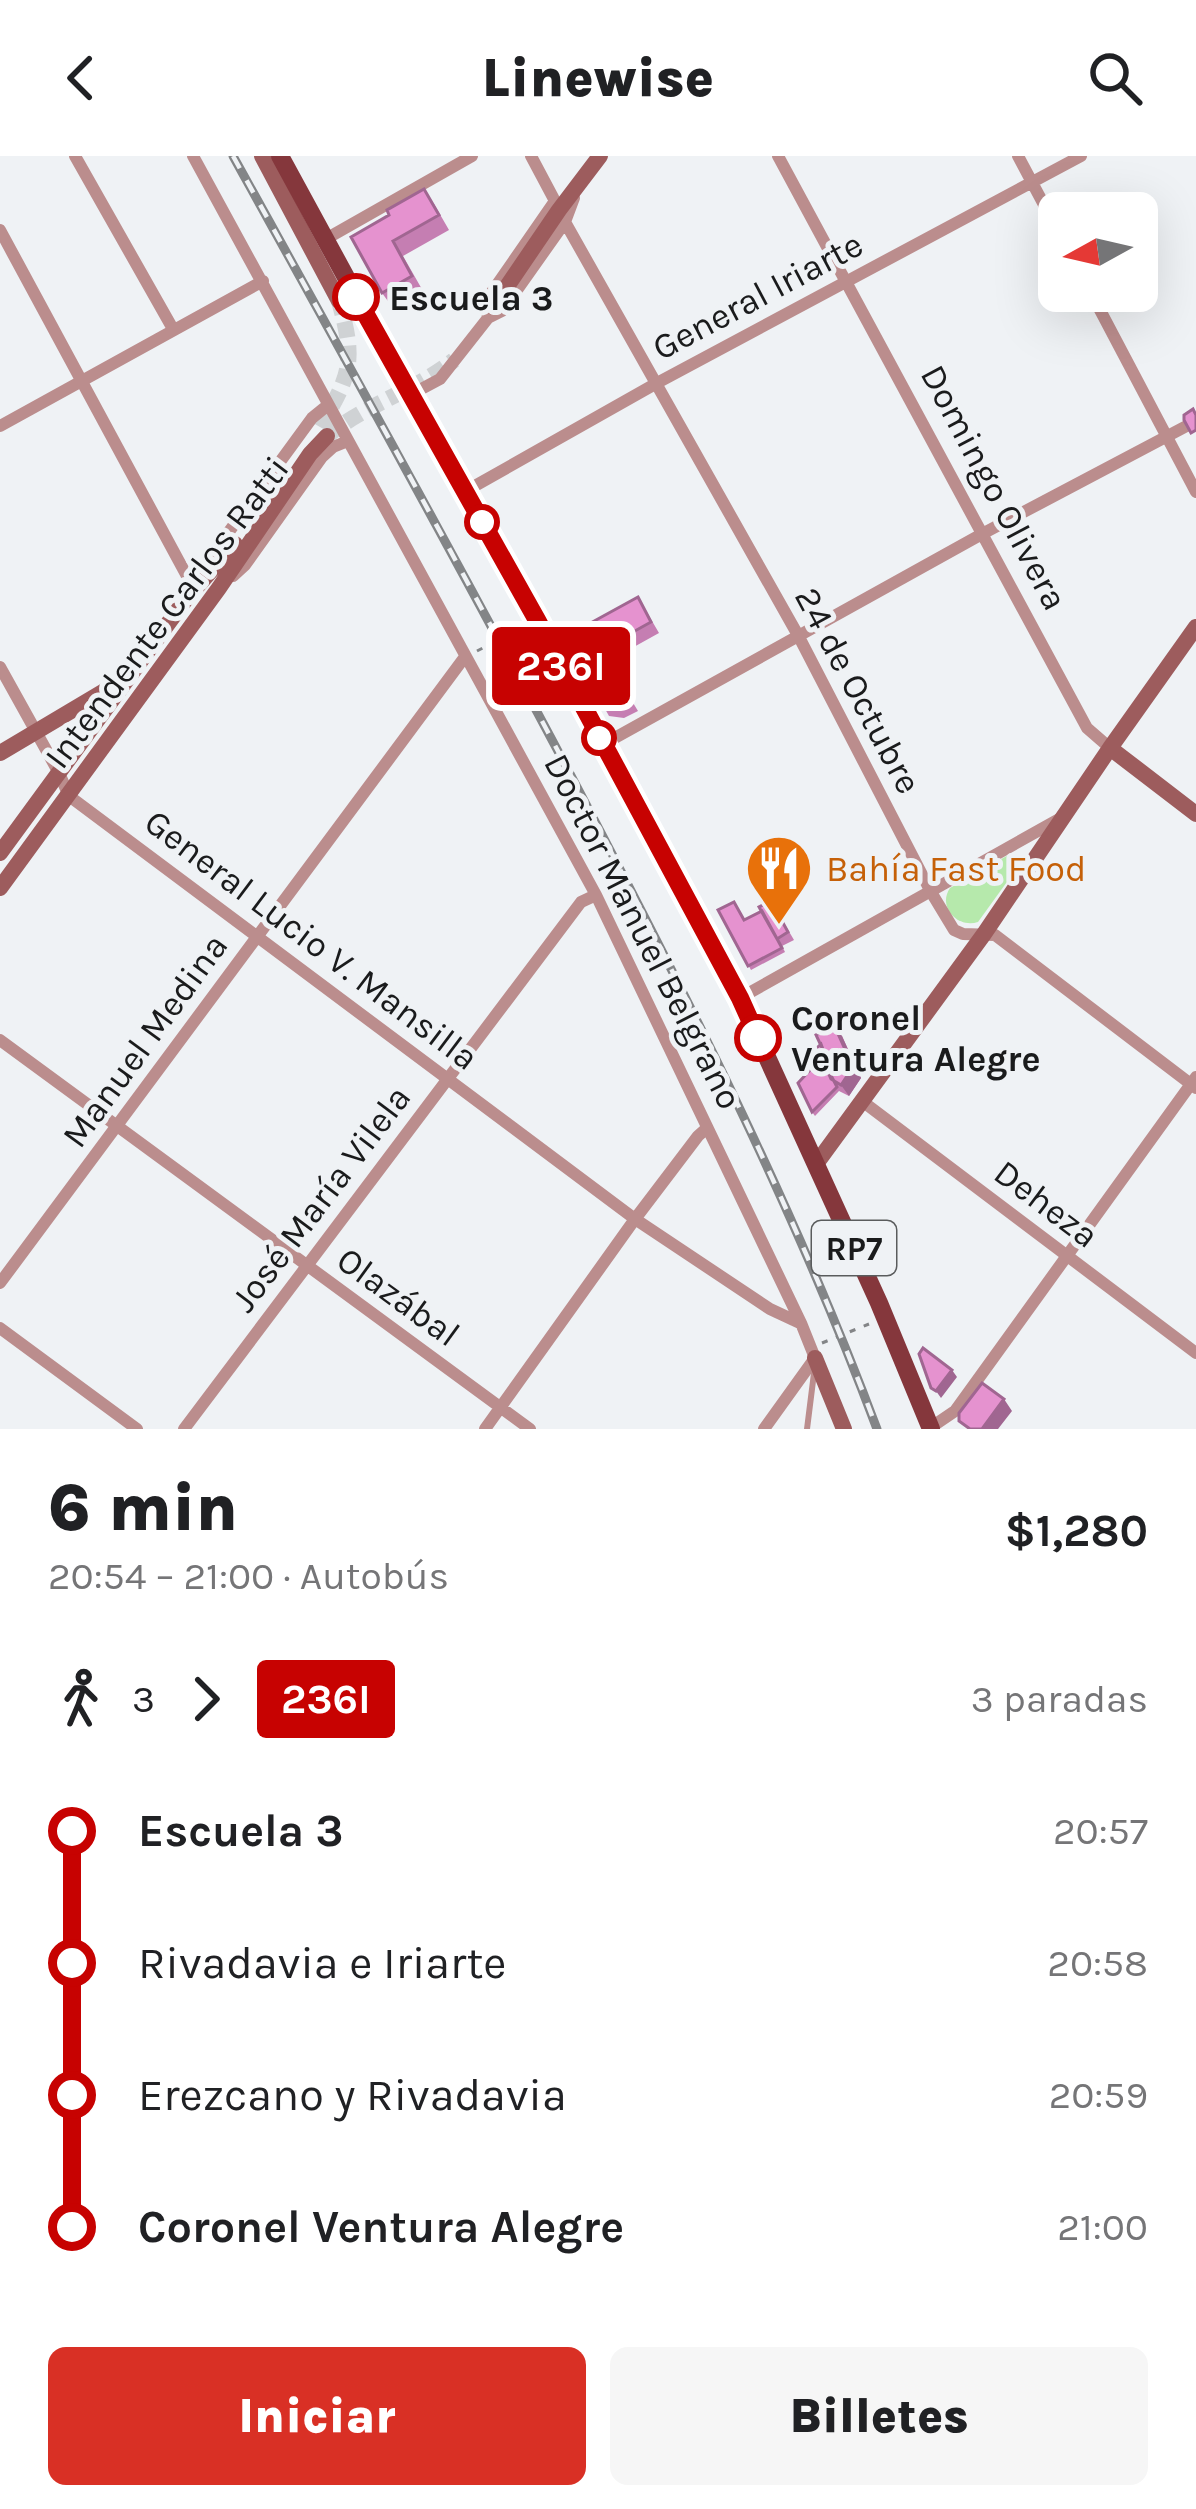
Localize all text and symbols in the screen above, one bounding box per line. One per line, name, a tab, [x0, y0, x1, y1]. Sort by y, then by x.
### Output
icon: back	[48, 45, 114, 111]
icon: search	[1082, 45, 1148, 111]
text: Linewise	[482, 46, 714, 110]
north arrow	[1038, 192, 1158, 312]
map controls	[1038, 192, 1158, 312]
street label: General Iriarte	[645, 223, 870, 369]
marker: Escuela 3	[334, 275, 378, 319]
place label: Escuela 3	[389, 277, 553, 319]
street label: Domingo Olivera	[912, 358, 1076, 617]
street label: Intendente Carlos Ratti	[36, 448, 298, 777]
unlabelled marker	[466, 506, 498, 538]
street label: 24 de Octubre	[786, 580, 930, 801]
line badge: 236I	[477, 627, 645, 705]
text: 236I	[516, 641, 606, 691]
unlabelled marker	[583, 722, 615, 754]
street label: Doctor Manuel Belgrano	[535, 747, 751, 1116]
street label: General Lucio V. Mansilla	[136, 801, 486, 1079]
restaurant icon: Bahía Fast Food	[744, 833, 814, 927]
place label: Bahía Fast Food	[826, 848, 1086, 890]
street label: Manuel Medina	[53, 926, 236, 1155]
place label: Coronel Ventura Alegre	[791, 997, 1041, 1081]
marker: Coronel Ventura Alegre	[736, 1016, 780, 1060]
street label: José María Vilela	[222, 1077, 419, 1320]
street label: Deheza	[986, 1151, 1107, 1256]
road number: RP7	[812, 1221, 896, 1275]
street label: Olazábal	[329, 1238, 468, 1355]
text: 6 min	[48, 1469, 238, 1547]
text: $1,280	[1005, 1505, 1148, 1557]
text: 20:54 – 21:00 · Autobús	[48, 1553, 449, 1599]
icon: walk	[48, 1666, 114, 1732]
icon: forward	[173, 1666, 239, 1732]
text: 236I	[281, 1674, 371, 1724]
text: 3	[132, 1676, 155, 1722]
text: 3 paradas	[971, 1676, 1148, 1722]
text: Escuela 3	[138, 1805, 343, 1857]
text: 20:57	[1053, 1808, 1148, 1854]
text: Rivadavia e Iriarte	[138, 1937, 506, 1989]
text: 20:58	[1047, 1940, 1148, 1986]
text: Erezcano y Rivadavia	[138, 2069, 567, 2121]
text: 20:59	[1049, 2072, 1148, 2118]
text: Coronel Ventura Alegre	[138, 2201, 624, 2253]
text: 21:00	[1057, 2204, 1148, 2250]
button: Iniciar	[48, 2347, 586, 2485]
button: Billetes	[610, 2347, 1148, 2485]

